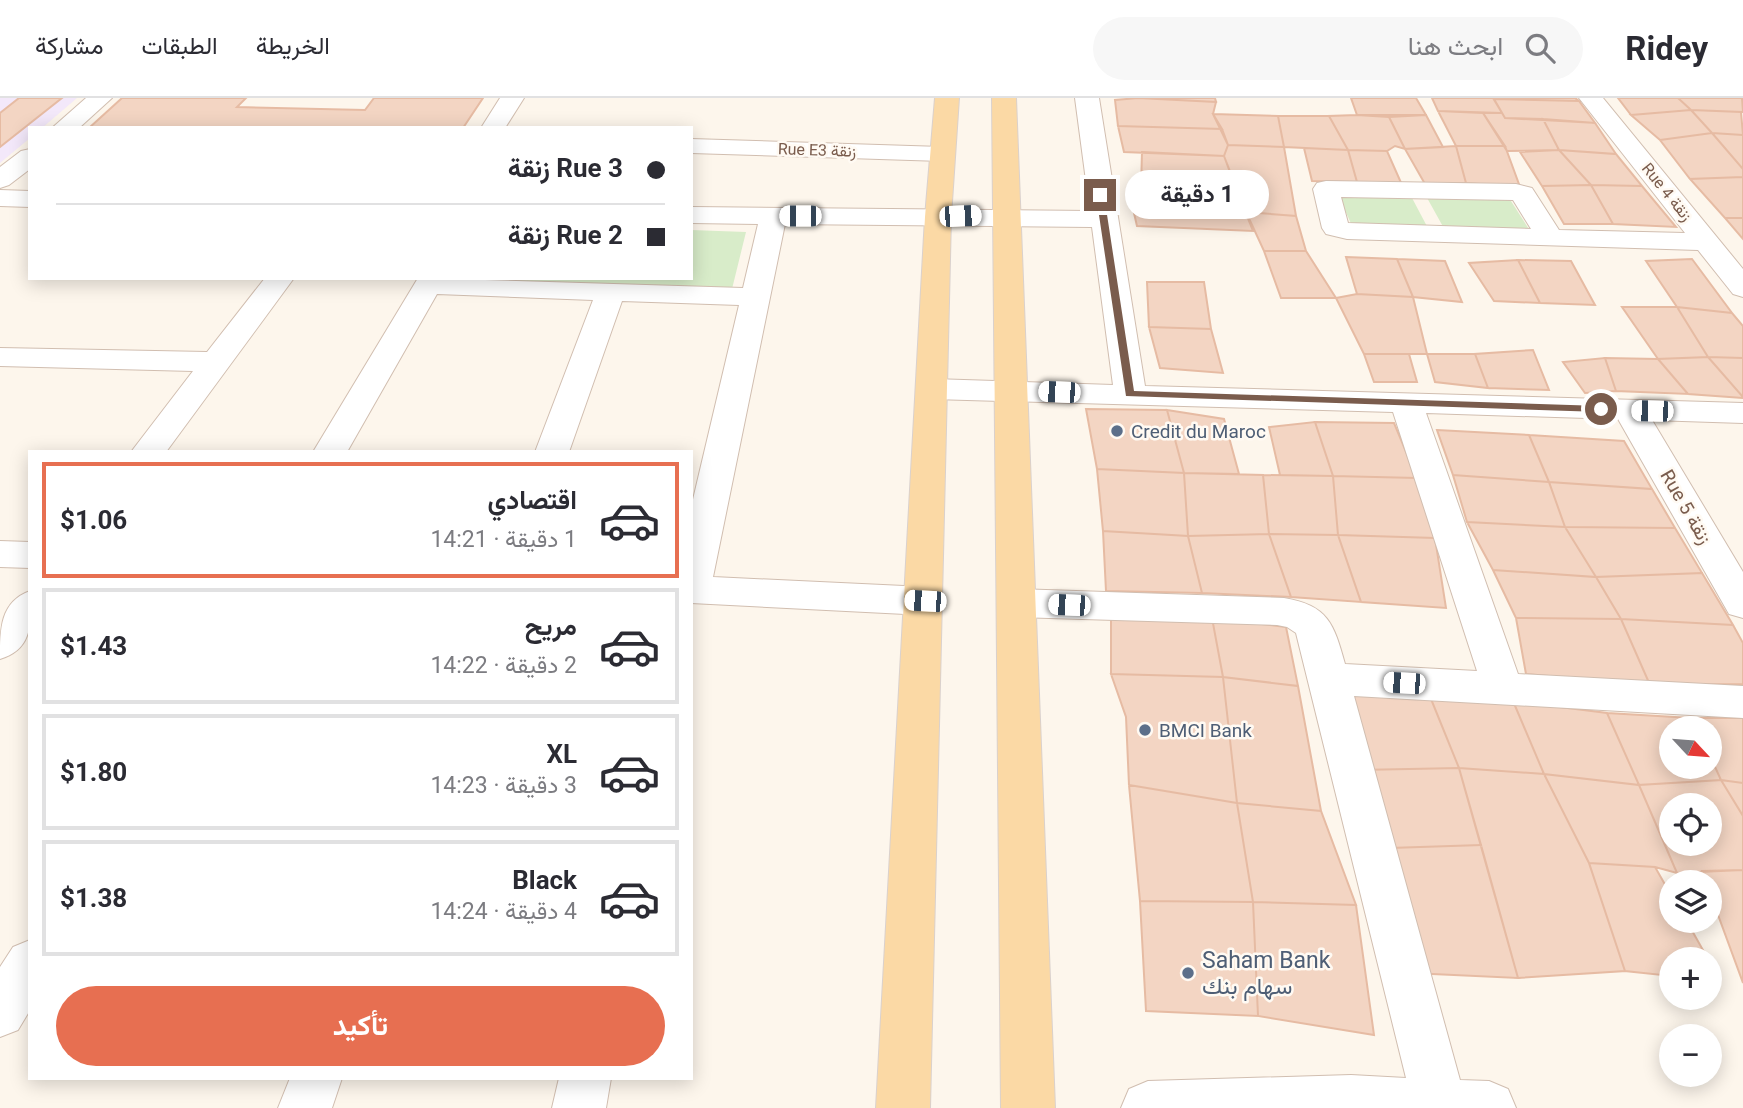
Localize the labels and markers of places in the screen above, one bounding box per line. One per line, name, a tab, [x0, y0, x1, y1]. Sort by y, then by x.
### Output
place label: Credit du Maroc	[1131, 420, 1266, 443]
marker: Credit du Maroc	[1109, 423, 1125, 439]
place label: BMCI Bank	[1159, 719, 1252, 742]
marker: BMCI Bank	[1137, 722, 1153, 738]
place label: Saham Bank سهام بنك	[1202, 947, 1331, 1001]
marker: Saham Bank سهام بنك	[1180, 965, 1196, 981]

